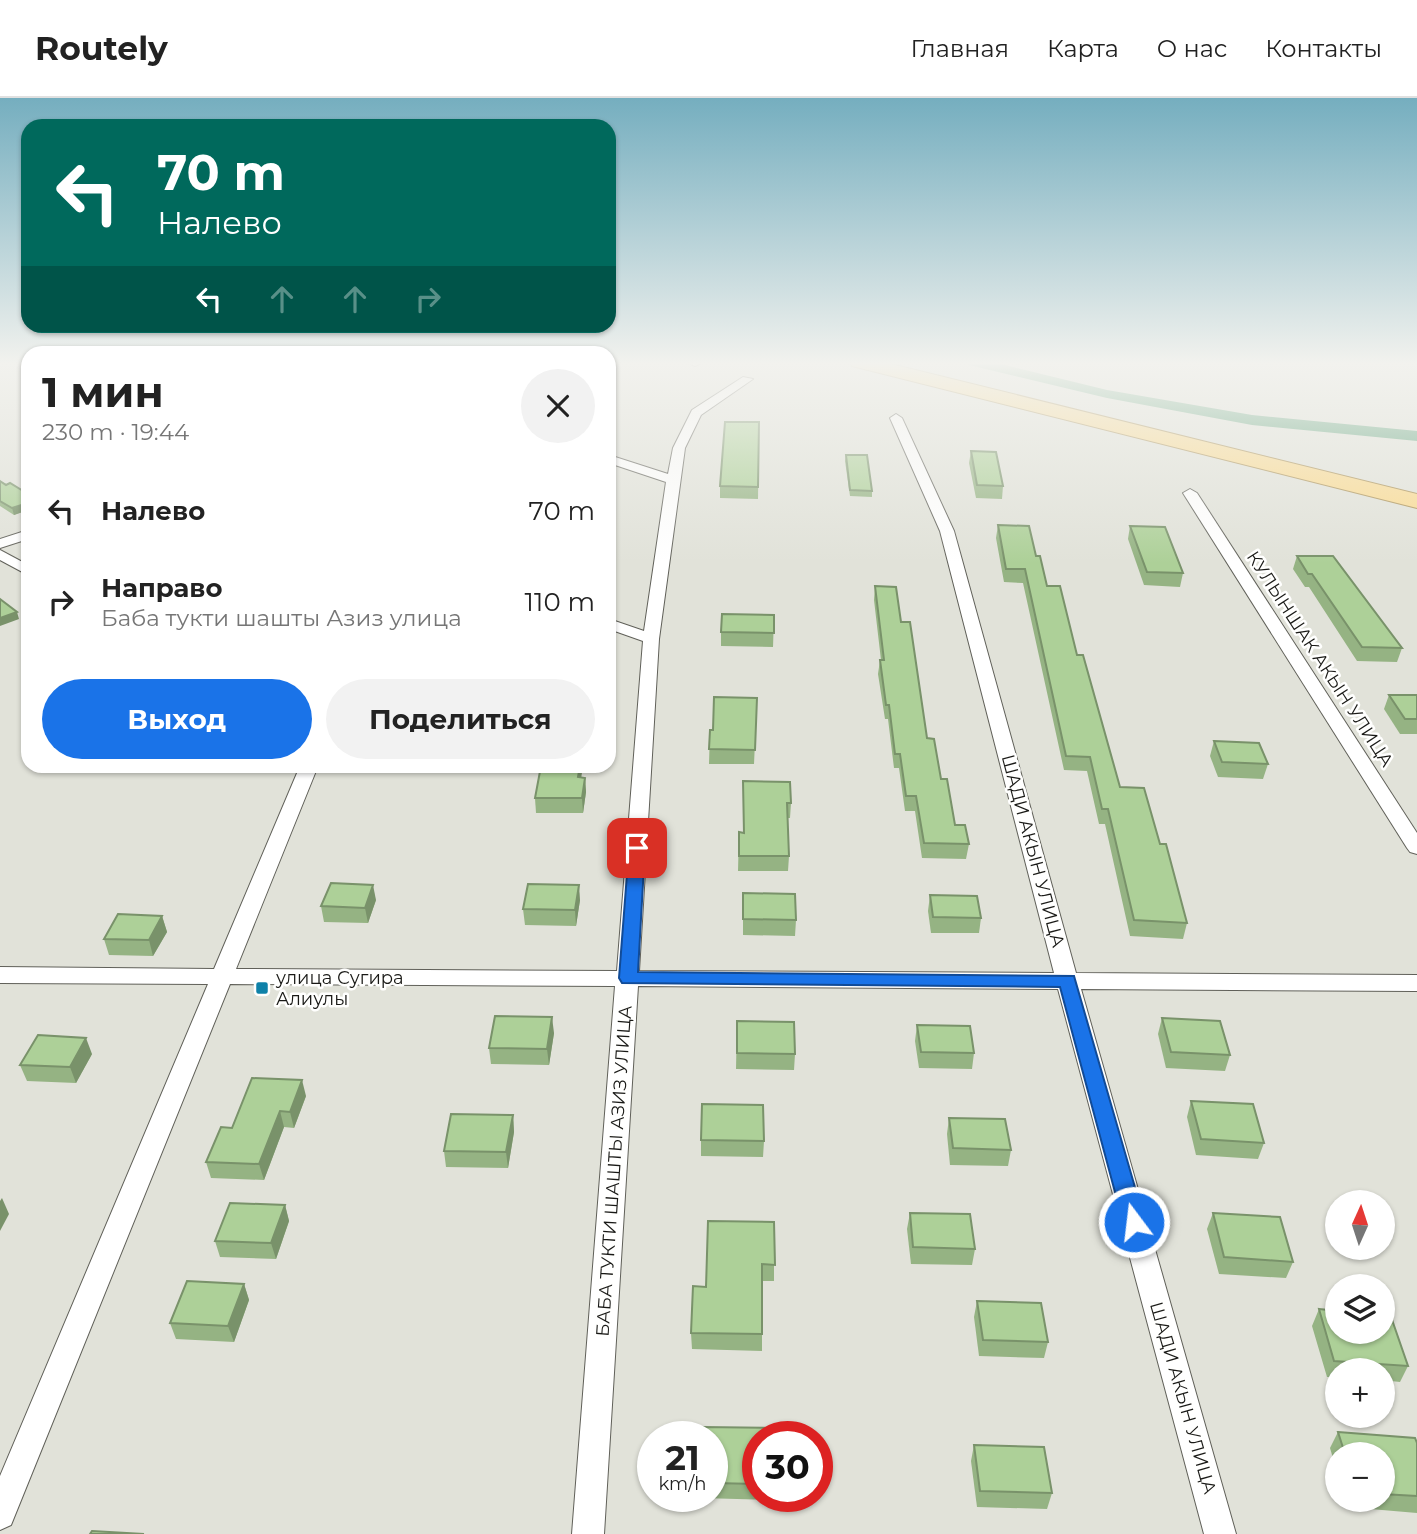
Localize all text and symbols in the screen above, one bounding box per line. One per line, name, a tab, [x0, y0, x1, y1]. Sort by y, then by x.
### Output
text: Routely	[35, 28, 168, 68]
text: Главная	[911, 34, 1009, 63]
text: Карта	[1047, 34, 1119, 63]
text: О нас	[1157, 34, 1227, 63]
text: Контакты	[1265, 34, 1382, 63]
text: 70 m	[157, 143, 285, 202]
icon: left	[42, 147, 133, 238]
text: Налево	[157, 203, 282, 242]
icon: left	[190, 280, 228, 318]
icon: ahead	[263, 280, 301, 318]
icon: ahead	[336, 280, 374, 318]
icon: right	[409, 280, 447, 318]
text: 1 мин	[42, 366, 164, 418]
button: close	[521, 369, 595, 443]
text: 230 m · 19:44	[42, 418, 189, 446]
icon: left	[42, 492, 80, 530]
text: Налево	[101, 495, 205, 527]
text: 70 m	[529, 495, 595, 527]
street label: КУЛЫНШАК АКЫН УЛИЦА	[1242, 547, 1398, 772]
text: Направо	[101, 572, 222, 604]
icon: right	[42, 583, 80, 621]
text: 110 m	[525, 586, 595, 618]
text: Баба тукти шашты Азиз улица	[101, 604, 462, 632]
button: Выход	[42, 679, 312, 759]
button: Поделиться	[326, 679, 595, 759]
street label: ШАДИ АКЫН УЛИЦА	[997, 752, 1070, 950]
pin	[607, 818, 667, 878]
icon: arrive	[618, 829, 656, 867]
place label: улица Сугира Алиулы	[275, 967, 404, 1010]
marker: улица Сугира Алиулы	[254, 980, 270, 996]
street label: БАБА ТУКТИ ШАШТЫ АЗИЗ УЛИЦА	[591, 1004, 637, 1337]
position arrow	[1097, 1185, 1171, 1259]
north arrow	[1325, 1190, 1395, 1260]
map controls	[1325, 1190, 1395, 1512]
button: layers	[1325, 1274, 1395, 1344]
street label: ШАДИ АКЫН УЛИЦА	[1145, 1299, 1221, 1497]
button: +	[1325, 1358, 1395, 1428]
speed limit sign: 30	[742, 1421, 833, 1512]
text: 21	[665, 1436, 700, 1479]
button: −	[1325, 1442, 1395, 1512]
text: km/h	[658, 1473, 707, 1495]

